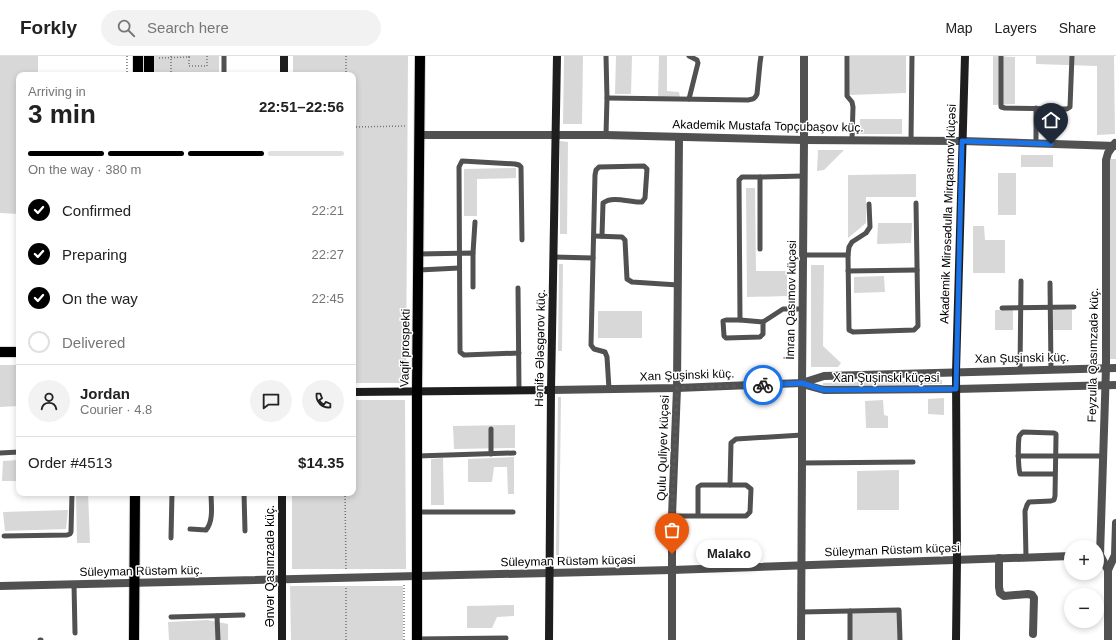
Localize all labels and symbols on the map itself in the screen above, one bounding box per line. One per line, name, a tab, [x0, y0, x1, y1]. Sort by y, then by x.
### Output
pin	[1034, 103, 1068, 144]
street label: Akademik Mirəsədulla Mirqasımov küçəsi	[937, 104, 959, 324]
street label: Akademik Mustafa Topçubaşov küç.	[672, 117, 864, 135]
street label: İmran Qasımov küçəsi	[783, 240, 799, 360]
street label: Feyzulla Qasımzadə küç.	[1085, 288, 1101, 422]
street label: Hənifə Ələsgərov küç.	[532, 289, 548, 407]
street label: Vaqif prospekti	[397, 309, 413, 387]
street label: Xan Şuşinski küç.	[975, 350, 1069, 366]
courier	[743, 365, 783, 405]
street label: Xan Şuşinski küç.	[639, 366, 735, 384]
street label: Xan Şuşinski küçəsi	[833, 371, 939, 385]
street label: Qulu Quliyev küçəsi	[654, 395, 672, 501]
street label: Ənvər Qasımzadə küç.	[263, 505, 277, 627]
pin	[655, 513, 689, 554]
callout: Malako	[696, 540, 762, 568]
street label: Süleyman Rüstəm küçəsi	[824, 541, 960, 559]
street label: Süleyman Rüstəm küçəsi	[500, 553, 636, 569]
street label: Süleyman Rüstəm küç.	[79, 563, 203, 579]

